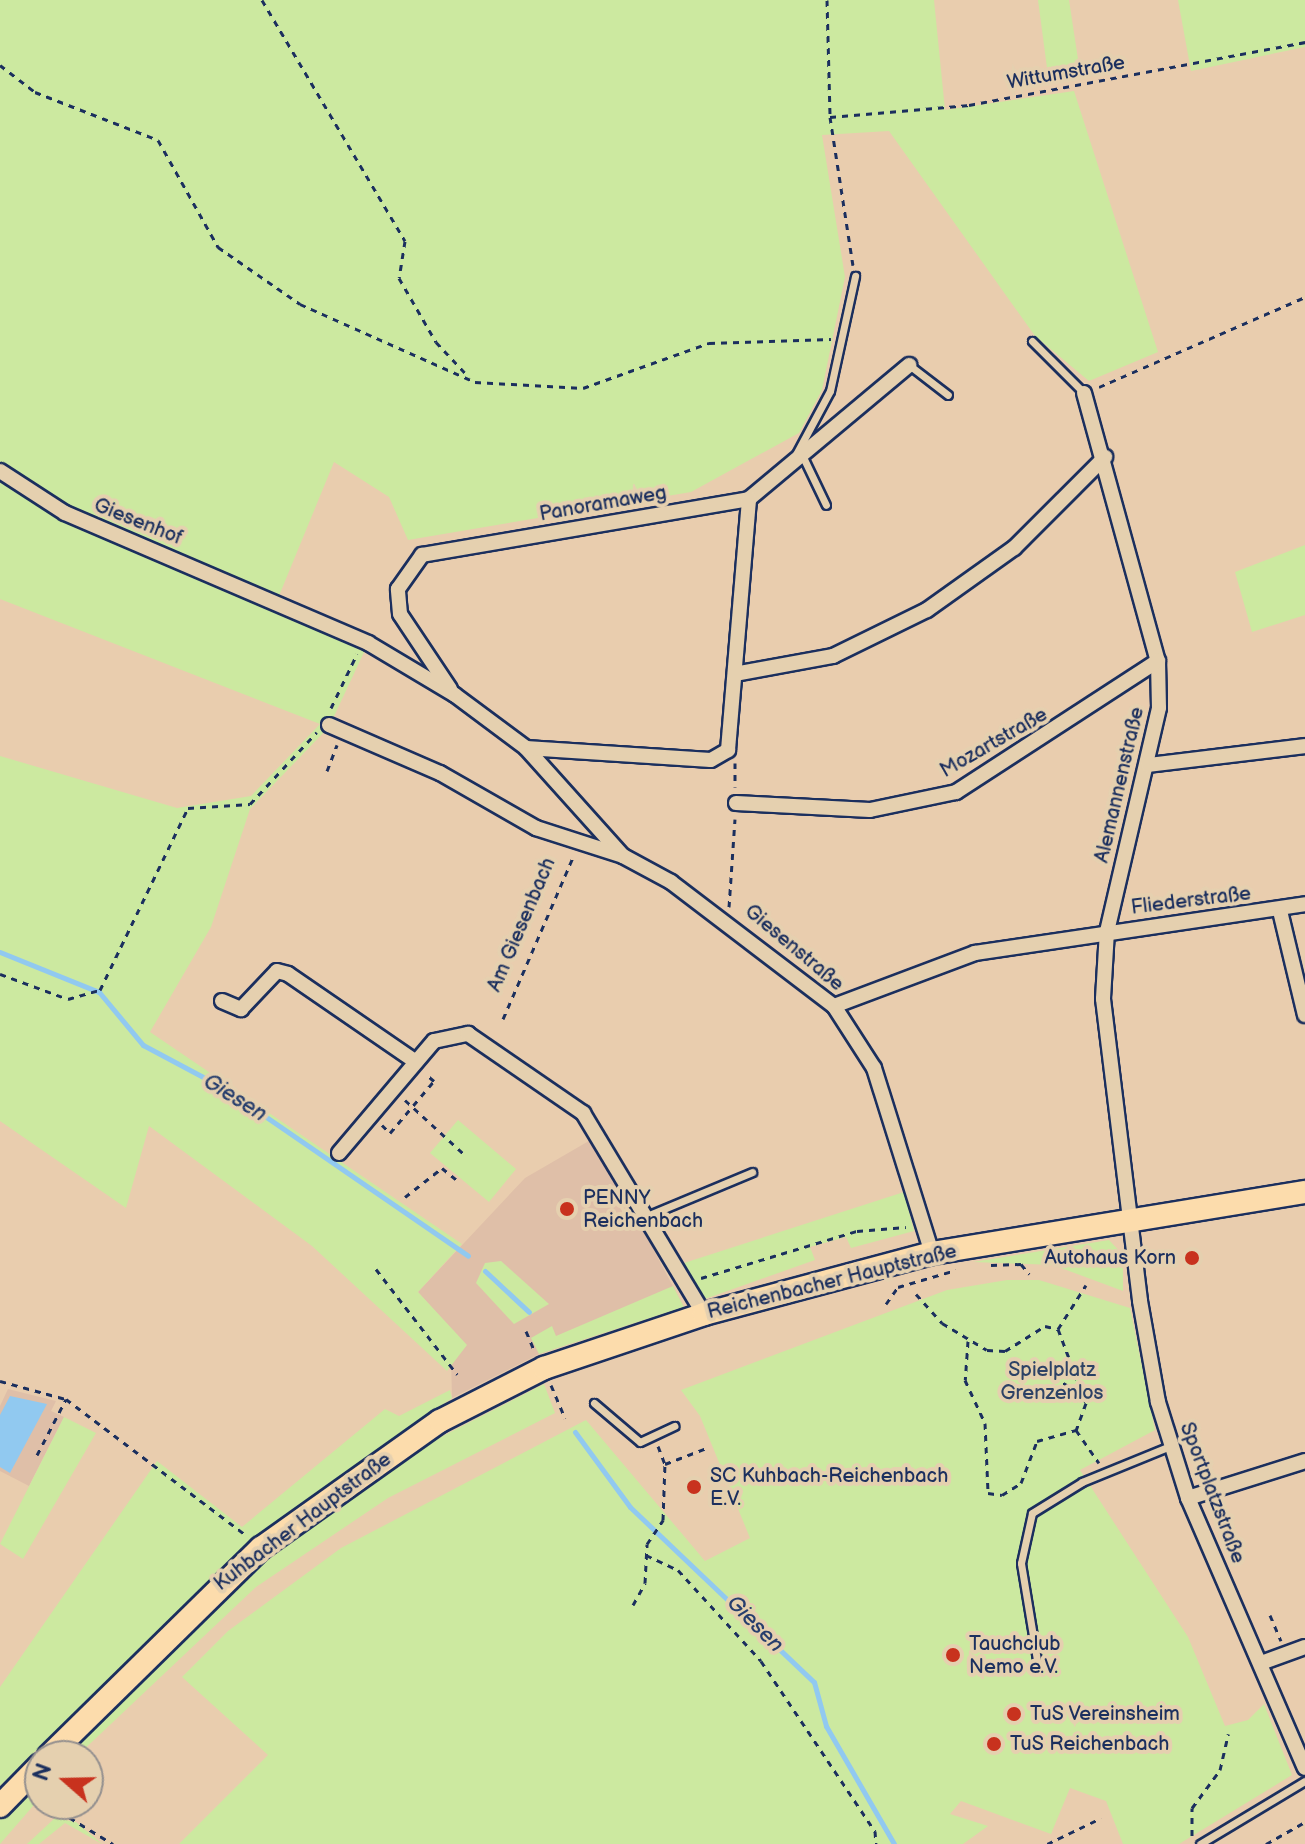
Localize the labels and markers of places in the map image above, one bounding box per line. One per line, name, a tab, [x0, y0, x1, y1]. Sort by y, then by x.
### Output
place label: PENNY Reichenbach	[583, 1186, 703, 1233]
marker: PENNY Reichenbach	[558, 1200, 576, 1218]
place label: Autohaus Korn	[1045, 1246, 1176, 1270]
marker: Autohaus Korn	[1183, 1249, 1201, 1267]
place label: SC Kuhbach-Reichenbach E.V.	[710, 1464, 948, 1511]
marker: SC Kuhbach-Reichenbach E.V.	[685, 1478, 703, 1496]
place label: Tauchclub Nemo e.V.	[969, 1632, 1061, 1679]
marker: Tauchclub Nemo e.V.	[944, 1646, 962, 1664]
place label: TuS Vereinsheim	[1030, 1702, 1180, 1726]
marker: TuS Vereinsheim	[1005, 1705, 1023, 1723]
place label: TuS Reichenbach	[1010, 1732, 1169, 1756]
marker: TuS Reichenbach	[985, 1735, 1003, 1753]

